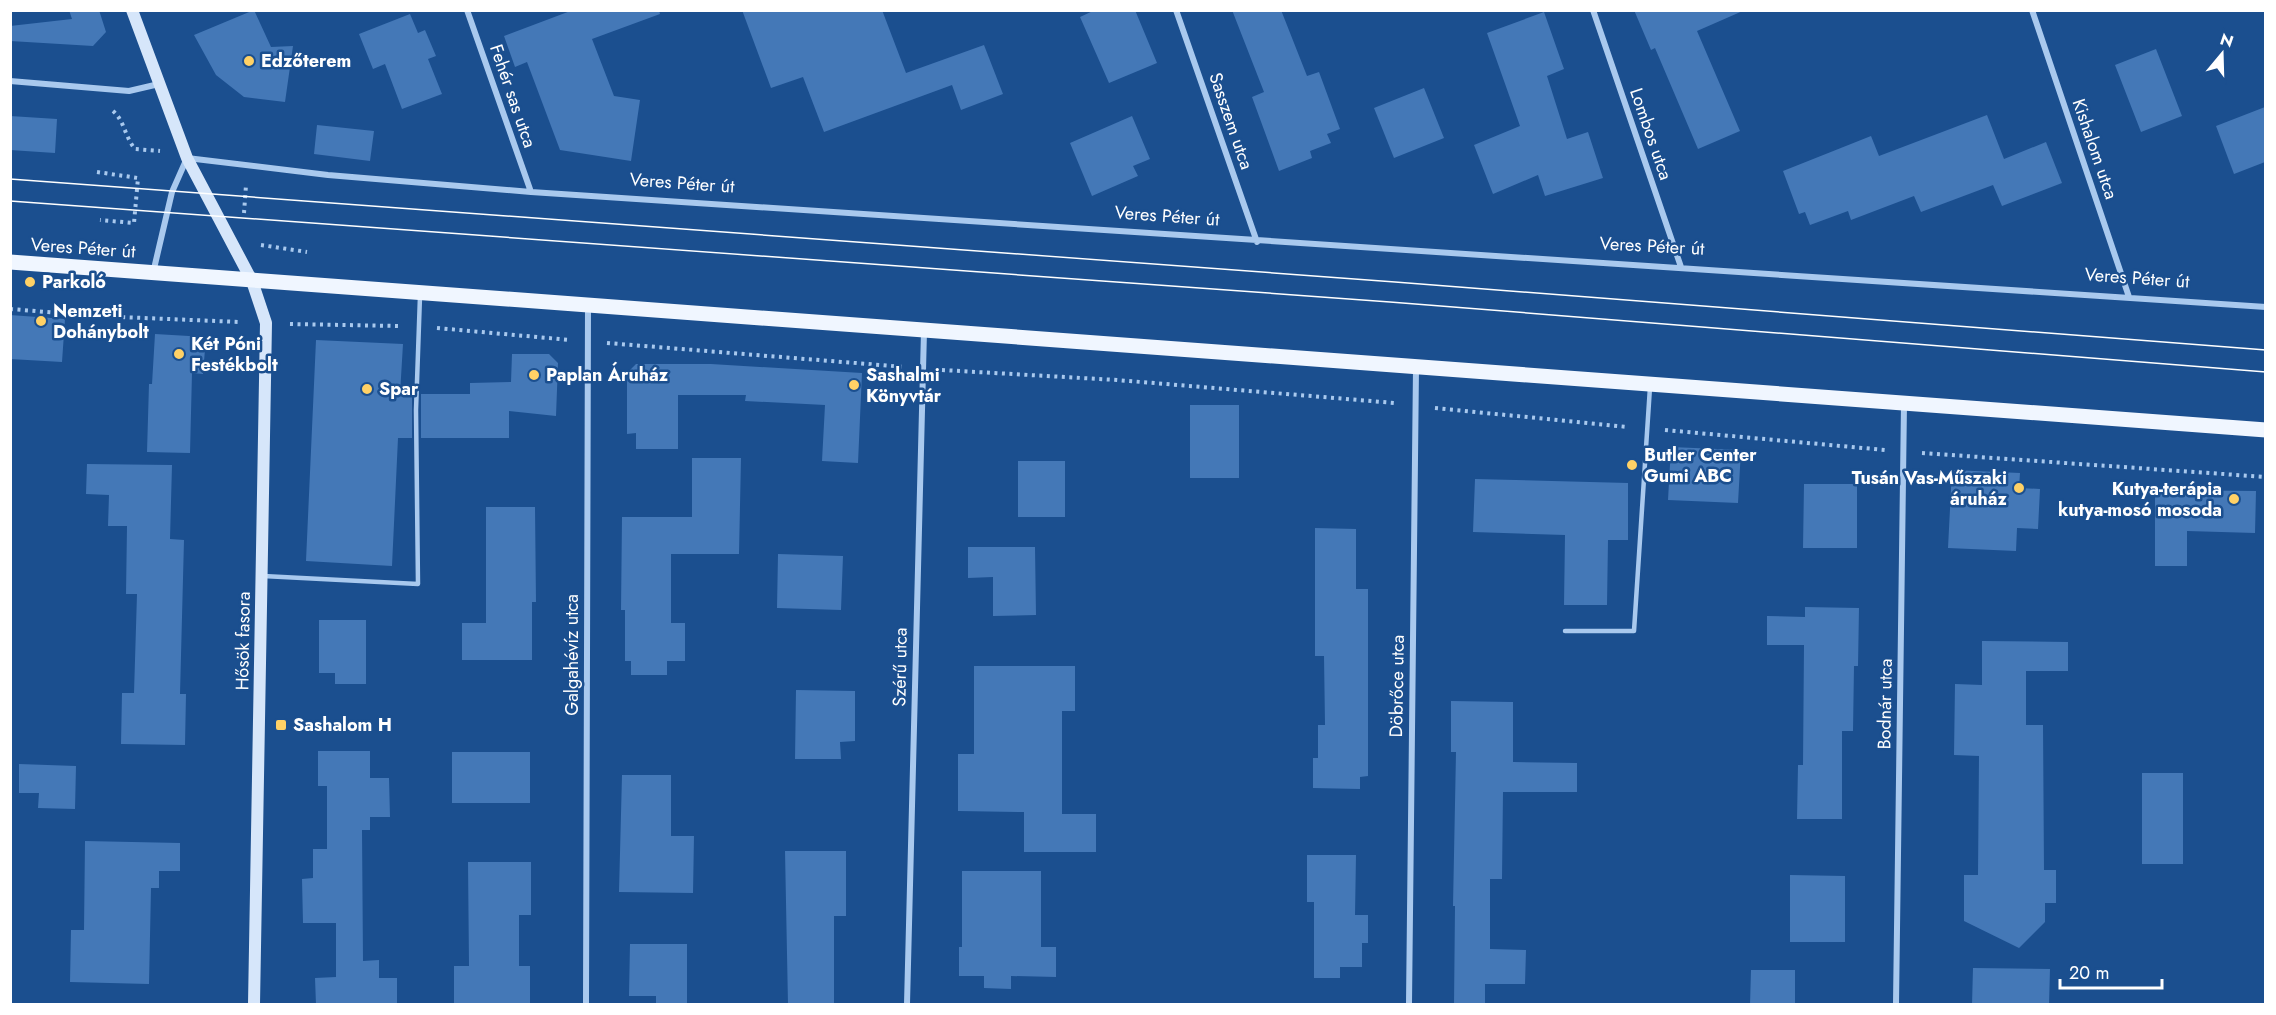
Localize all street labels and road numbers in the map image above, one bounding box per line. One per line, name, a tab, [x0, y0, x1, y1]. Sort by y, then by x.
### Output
street label: Fehér sas utca	[483, 41, 543, 151]
street label: Sasszem utca	[1202, 69, 1260, 173]
street label: Lombos utca	[1623, 85, 1679, 183]
street label: Kishalom utca	[2066, 95, 2124, 203]
street label: Veres Péter út	[629, 166, 736, 200]
street label: Veres Péter út	[1114, 199, 1221, 233]
street label: Veres Péter út	[1599, 230, 1706, 262]
street label: Veres Péter út	[30, 231, 137, 265]
street label: Veres Péter út	[2084, 261, 2191, 295]
street label: Hősök fasora	[229, 591, 257, 691]
street label: Galgahévíz utca	[559, 594, 585, 716]
street label: Szérű utca	[886, 627, 914, 707]
street label: Döbrőce utca	[1383, 634, 1411, 738]
street label: Bodnár utca	[1871, 658, 1899, 750]

